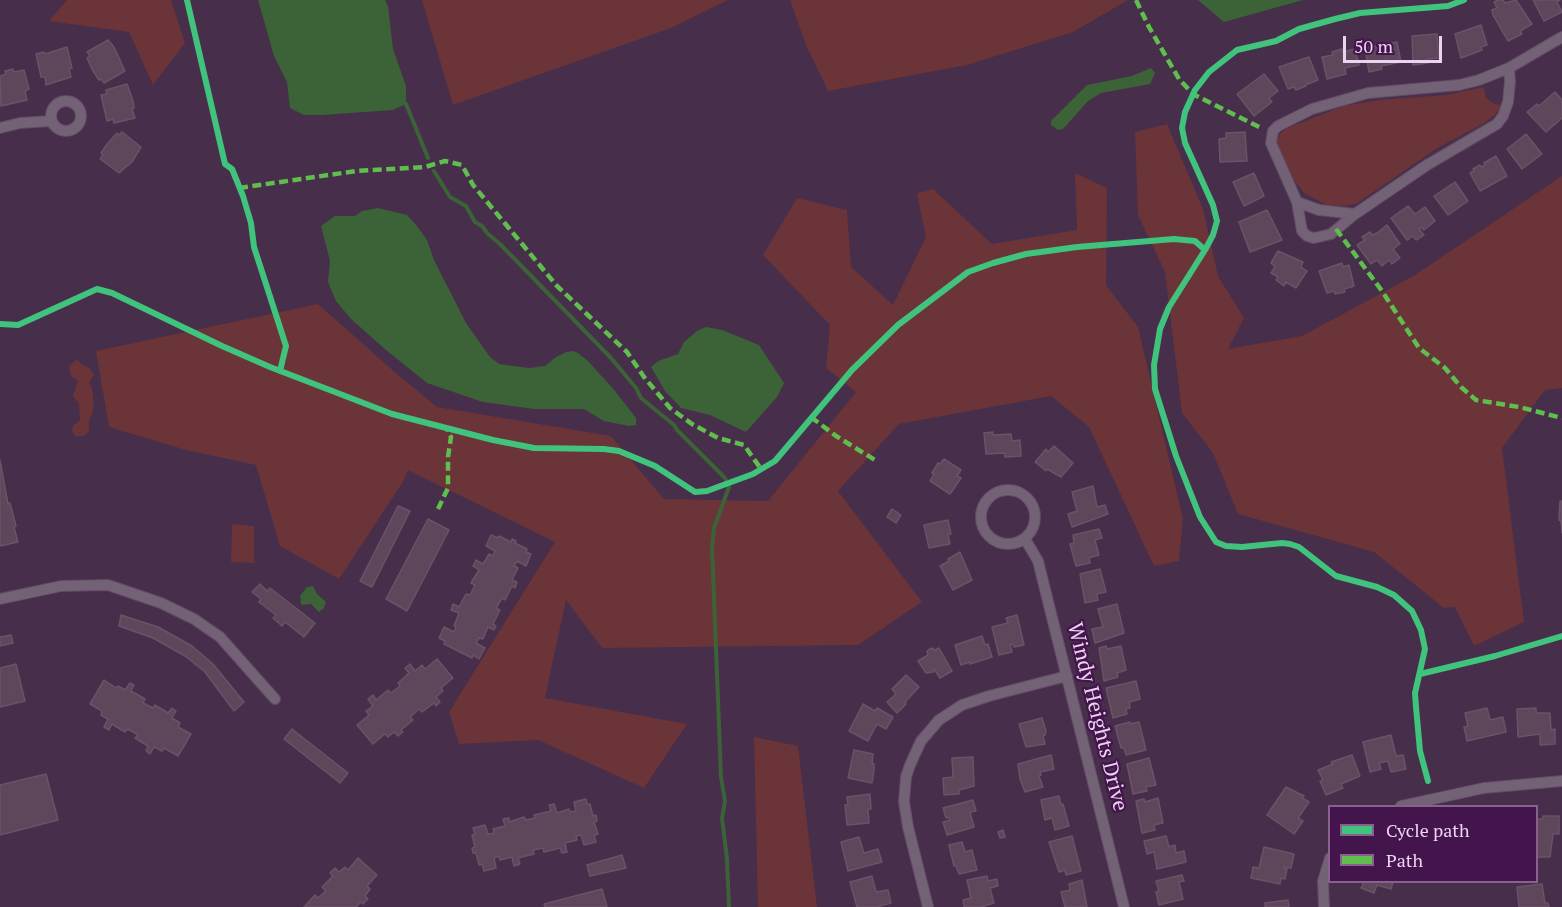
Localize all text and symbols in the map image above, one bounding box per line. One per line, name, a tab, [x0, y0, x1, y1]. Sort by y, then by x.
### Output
scale bar	[1346, 24, 1445, 62]
text: 50 m	[1354, 34, 1393, 58]
street label: Windy Heights Drive	[1061, 620, 1133, 814]
legend	[1328, 805, 1538, 883]
text: Cycle path	[1386, 818, 1470, 842]
text: Path	[1386, 848, 1423, 872]

